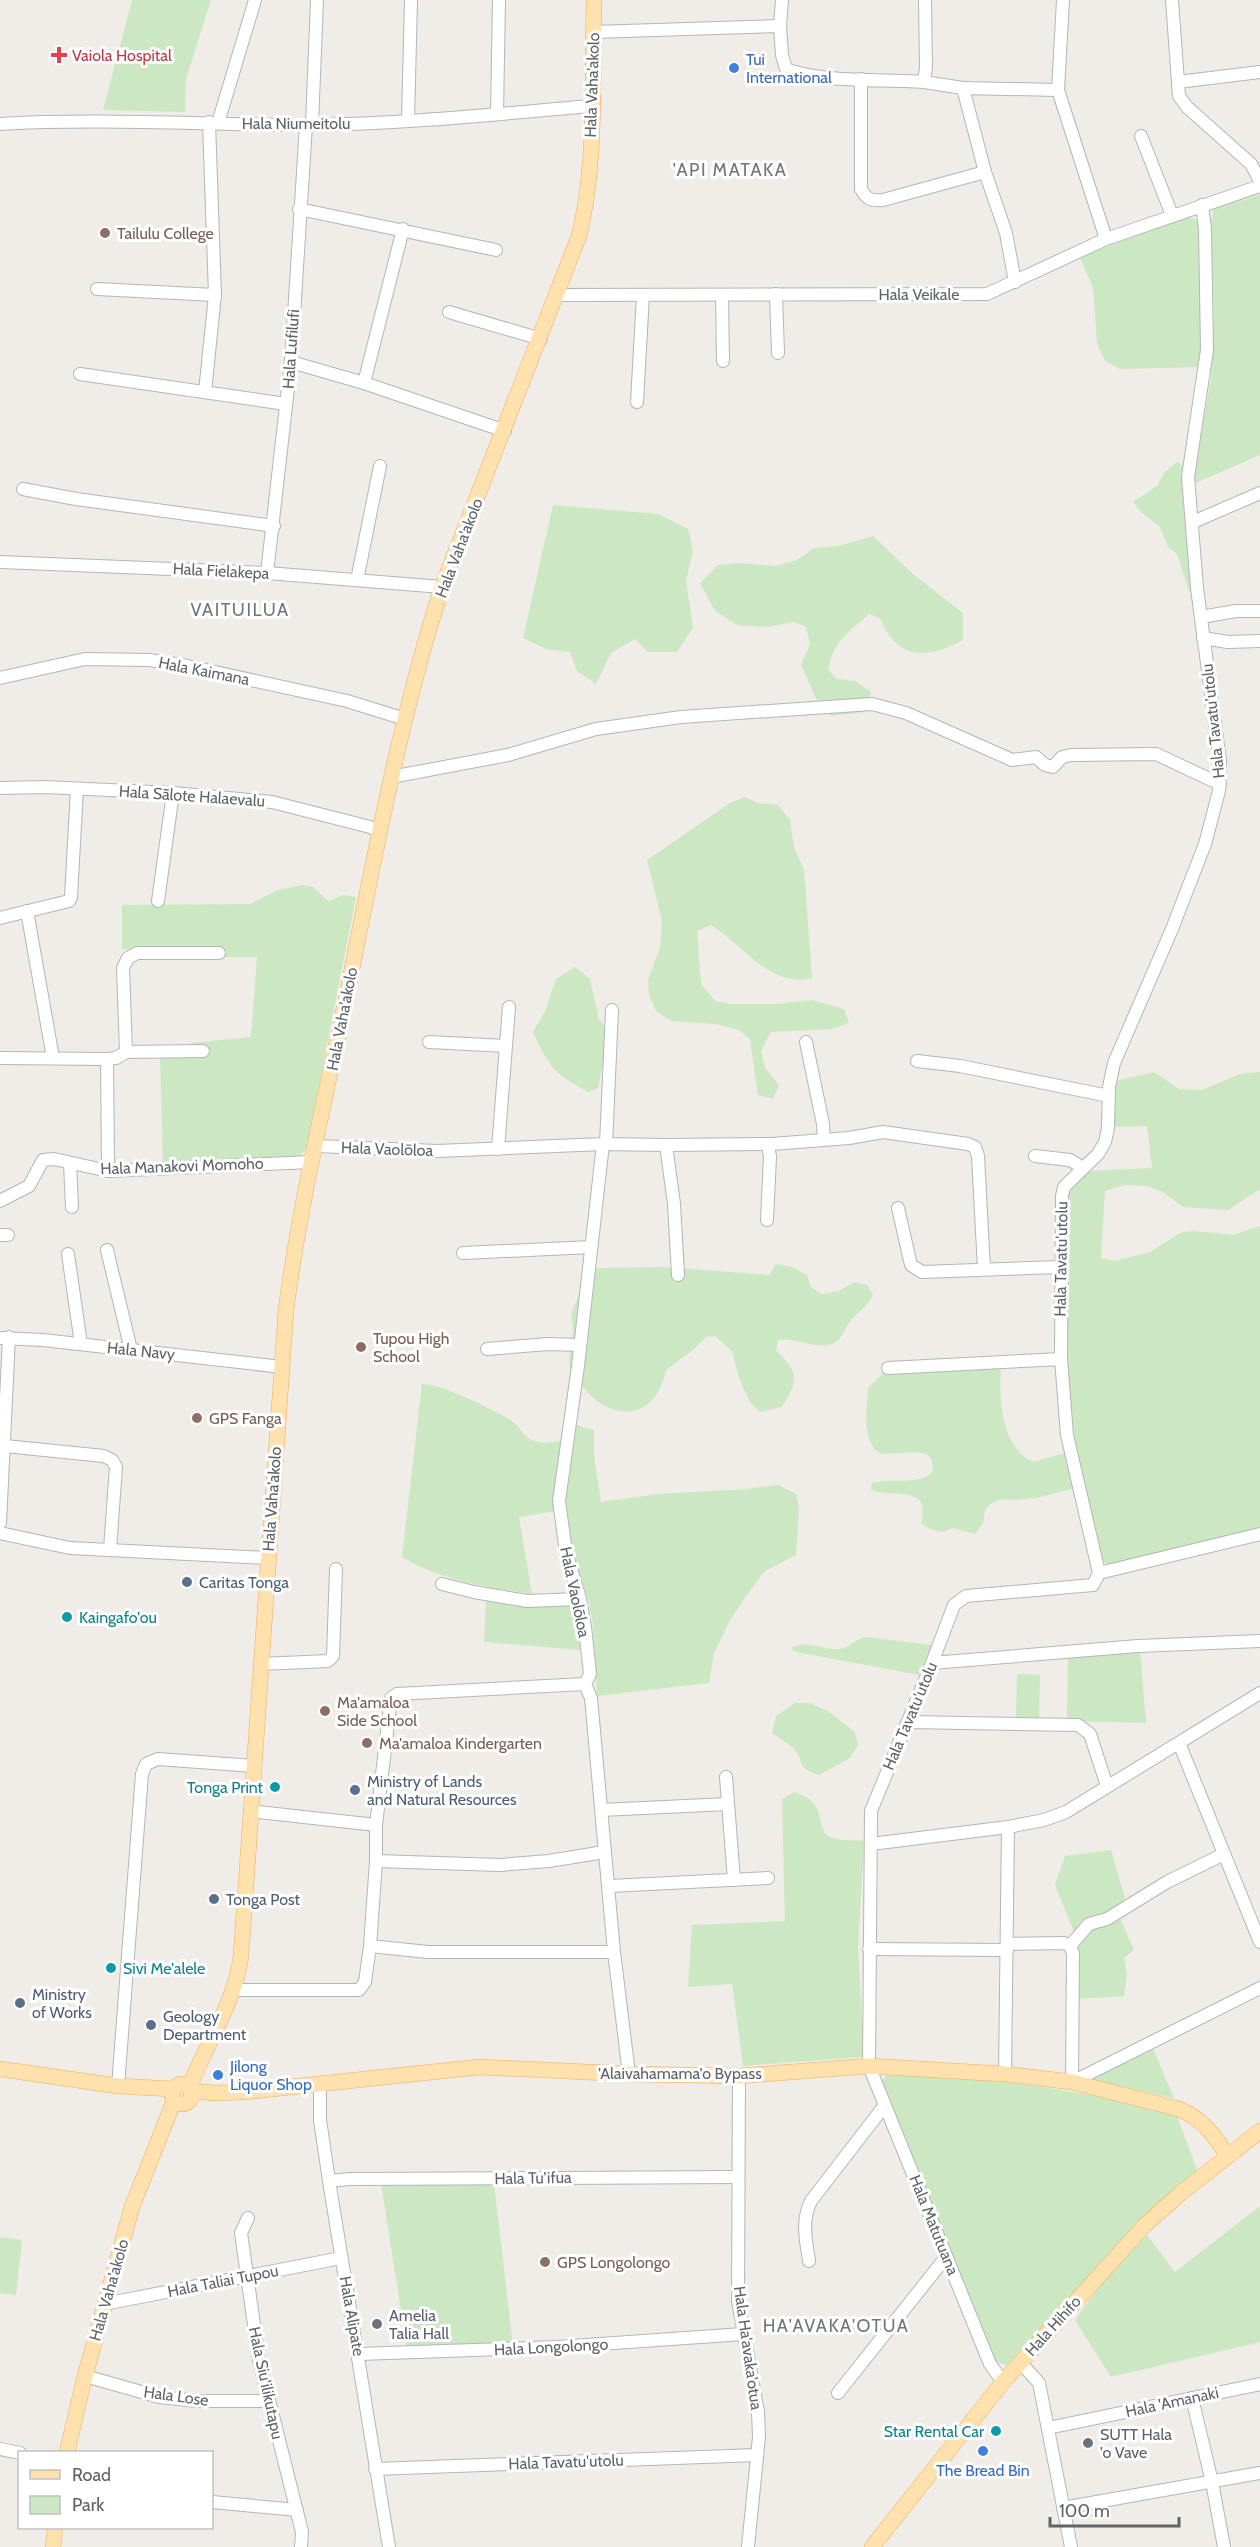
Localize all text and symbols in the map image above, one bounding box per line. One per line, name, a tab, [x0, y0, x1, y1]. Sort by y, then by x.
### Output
street label: Hala Vaha'akolo	[581, 32, 603, 138]
marker: Vaiola Hospital	[50, 46, 68, 64]
place label: Vaiola Hospital	[72, 46, 172, 65]
place label: Tui International	[746, 50, 832, 87]
marker: Tui International	[727, 61, 741, 75]
street label: Hala Niumeitolu	[242, 114, 350, 133]
district label: 'API MATAKA	[673, 159, 787, 181]
place label: Tailulu College	[117, 224, 214, 243]
marker: Tailulu College	[98, 226, 112, 240]
street label: Hala Veikale	[879, 285, 959, 304]
street label: Hala Lufilufi	[279, 309, 303, 389]
street label: Hala Vaha'akolo	[431, 495, 487, 600]
street label: Hala Fielakepa	[172, 559, 270, 583]
district label: VAITUILUA	[190, 599, 290, 621]
street label: Hala Kaimana	[157, 653, 251, 689]
street label: Hala Tavatu'utolu	[1198, 663, 1228, 779]
street label: Hala Sālote Halaevalu	[118, 781, 266, 811]
street label: Hala Vaha'akolo	[323, 965, 361, 1072]
street label: Hala Vaolōloa	[341, 1138, 434, 1160]
street label: Hala Manakovi Momoho	[100, 1154, 264, 1178]
street label: Hala Tavatu'utolu	[1050, 1201, 1072, 1317]
place label: Tupou High School	[373, 1329, 449, 1366]
street label: Hala Navy	[106, 1338, 176, 1364]
marker: Tupou High School	[354, 1340, 368, 1354]
place label: GPS Fanga	[209, 1409, 282, 1428]
marker: GPS Fanga	[190, 1411, 204, 1425]
street label: Hala Vaha'akolo	[259, 1446, 285, 1552]
street label: Hala Vaolōloa	[556, 1545, 594, 1639]
place label: Caritas Tonga	[199, 1573, 289, 1592]
marker: Caritas Tonga	[180, 1575, 194, 1589]
place label: Kaingafo'ou	[79, 1608, 157, 1627]
marker: Kaingafo'ou	[60, 1610, 74, 1624]
street label: Hala Tavatu'utolu	[879, 1659, 941, 1773]
place label: Ma'amaloa Side School	[337, 1693, 417, 1730]
marker: Ma'amaloa Side School	[318, 1704, 332, 1718]
place label: Ma'amaloa Kindergarten	[379, 1734, 542, 1753]
marker: Ma'amaloa Kindergarten	[360, 1736, 374, 1750]
place label: Ministry of Lands and Natural Resources	[367, 1772, 517, 1809]
place label: Tonga Print	[187, 1778, 264, 1797]
marker: Tonga Print	[268, 1780, 282, 1794]
marker: Ministry of Lands and Natural Resources	[348, 1783, 362, 1797]
place label: Tonga Post	[226, 1890, 301, 1909]
marker: Tonga Post	[207, 1892, 221, 1906]
place label: Sivi Me'alele	[123, 1959, 205, 1978]
marker: Sivi Me'alele	[104, 1961, 118, 1975]
place label: Ministry of Works	[32, 1985, 92, 2022]
marker: Ministry of Works	[13, 1996, 27, 2010]
place label: Geology Department	[163, 2007, 247, 2044]
marker: Geology Department	[144, 2018, 158, 2032]
place label: Jilong Liquor Shop	[229, 2057, 312, 2094]
street label: 'Alaivahamama'o Bypass	[598, 2064, 762, 2083]
marker: Jilong Liquor Shop	[211, 2068, 225, 2082]
street label: Hala Tu'ifua	[494, 2168, 572, 2188]
street label: Hala Matutuana	[905, 2172, 963, 2278]
street label: Hala Vaha'akolo	[85, 2237, 133, 2343]
place label: GPS Longolongo	[557, 2253, 671, 2272]
marker: GPS Longolongo	[538, 2255, 552, 2269]
street label: Hala Taliai Tupou	[166, 2261, 280, 2301]
street label: Hala Alipate	[336, 2275, 368, 2357]
street label: Hala Ha'avaka'otua	[730, 2285, 766, 2411]
street label: Hala Hihifo	[1021, 2292, 1085, 2360]
place label: Amelia Talia Hall	[389, 2306, 449, 2343]
district label: HA'AVAKA'OTUA	[763, 2315, 909, 2337]
marker: Amelia Talia Hall	[370, 2317, 384, 2331]
street label: Hala Siu'ilikutapu	[245, 2325, 287, 2441]
street label: Hala Longolongo	[493, 2335, 609, 2359]
street label: Hala Lose	[142, 2382, 210, 2410]
street label: Hala 'Amanaki	[1124, 2383, 1220, 2421]
place label: Star Rental Car	[884, 2422, 985, 2441]
marker: Star Rental Car	[989, 2424, 1003, 2438]
place label: SUTT Hala 'o Vave	[1100, 2425, 1172, 2462]
marker: SUTT Hala 'o Vave	[1081, 2436, 1095, 2450]
marker: The Bread Bin	[976, 2444, 990, 2458]
street label: Hala Tavatu'utolu	[508, 2450, 624, 2474]
legend	[18, 2451, 213, 2529]
place label: The Bread Bin	[936, 2461, 1030, 2480]
text: Road	[72, 2464, 111, 2486]
scale bar	[1050, 2490, 1179, 2528]
text: Park	[72, 2494, 105, 2516]
text: 100 m	[1059, 2500, 1110, 2522]

